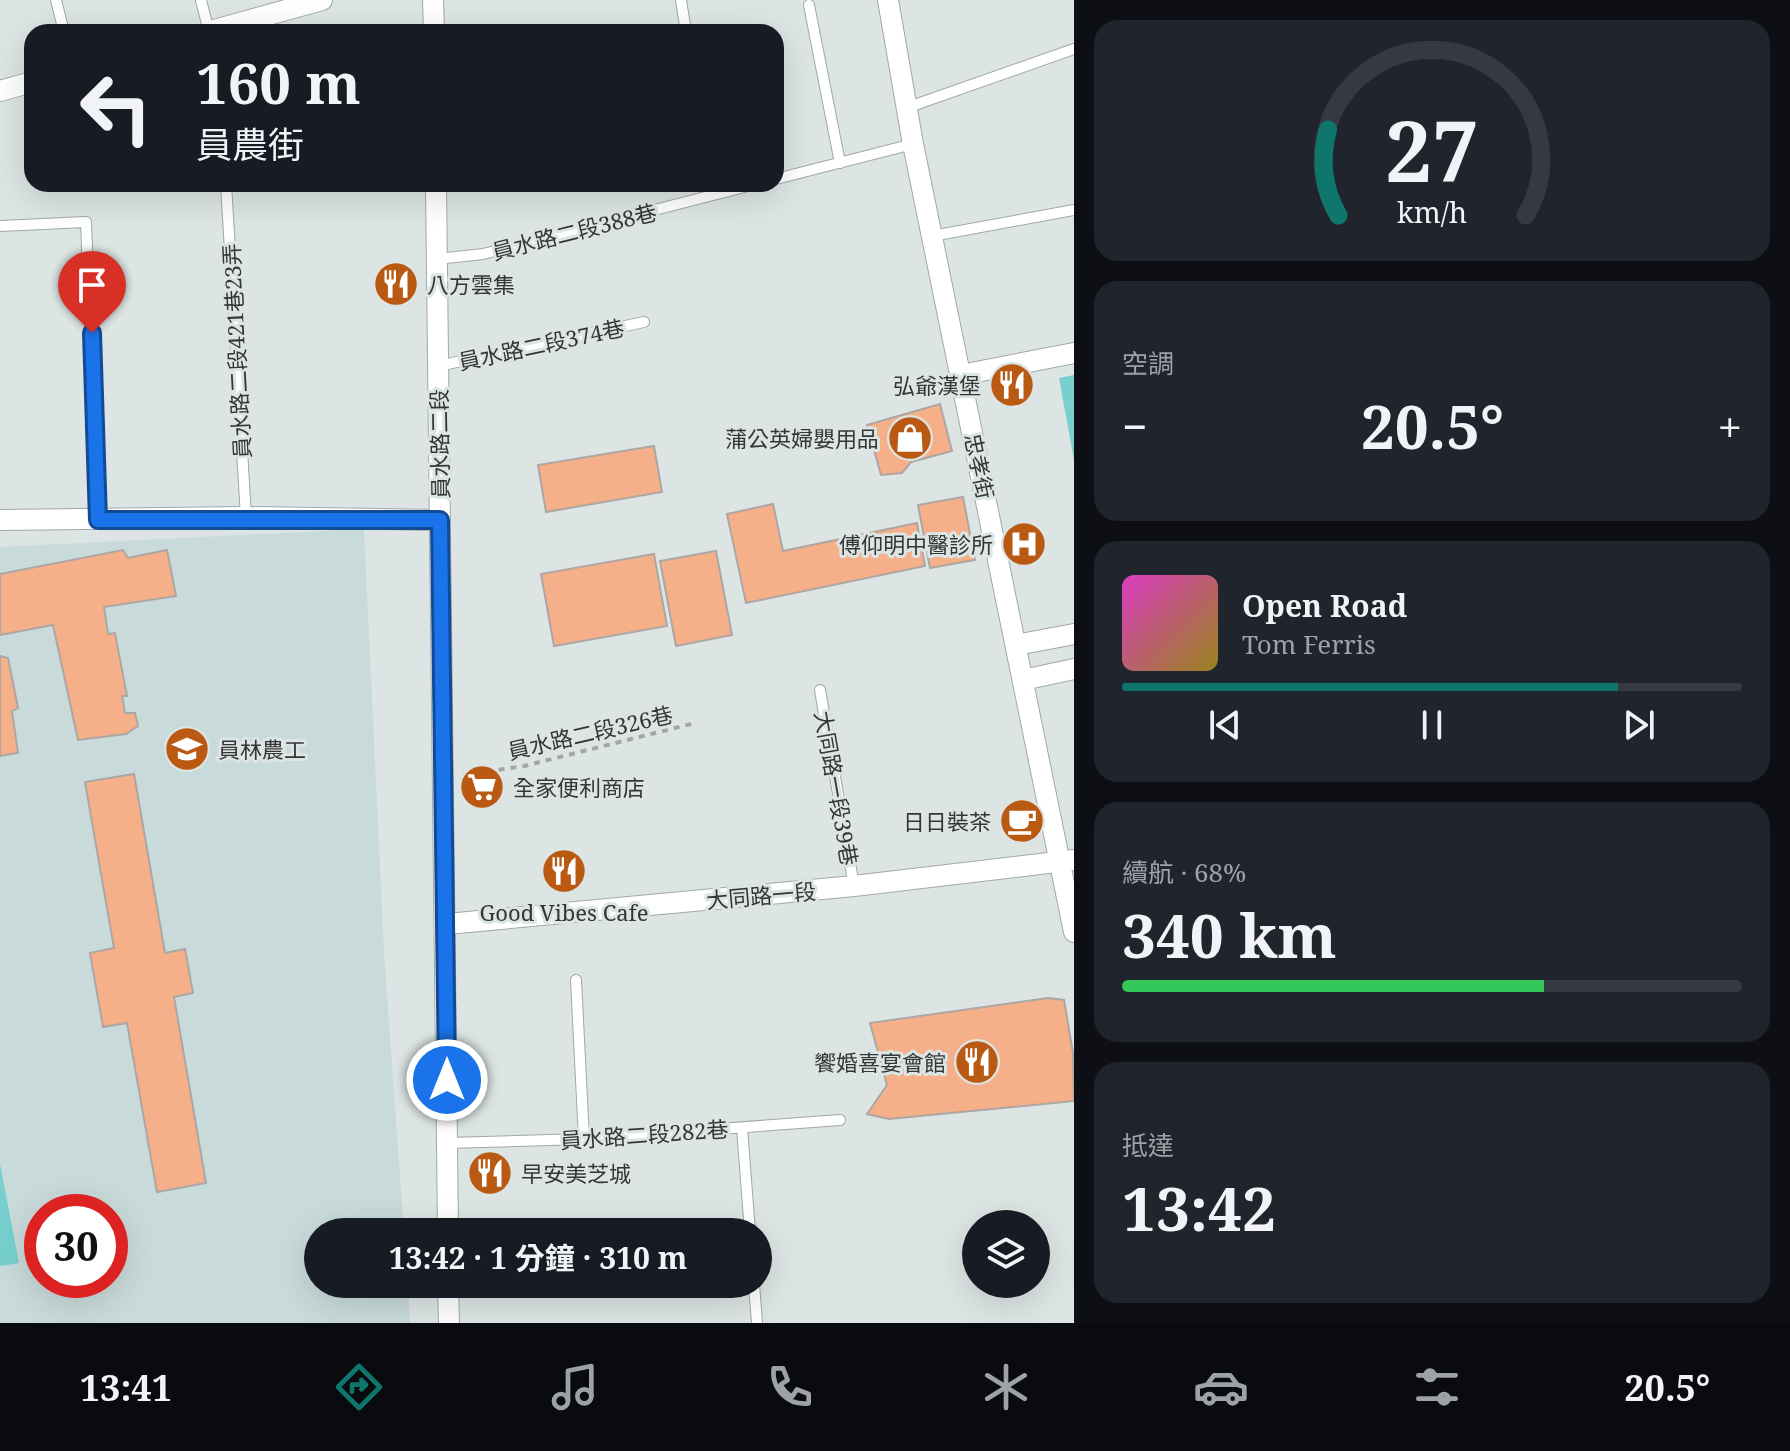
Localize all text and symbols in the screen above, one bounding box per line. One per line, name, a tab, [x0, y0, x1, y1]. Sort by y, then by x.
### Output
text: 160 m	[196, 44, 361, 120]
icon: left	[64, 56, 168, 160]
text: 27	[1385, 93, 1479, 206]
text: 員農街	[196, 120, 304, 169]
text: km/h	[1397, 192, 1467, 231]
street label: 員水路二段388巷	[488, 196, 660, 266]
street label: 員水路二段421巷23弄	[215, 243, 257, 459]
pin	[58, 251, 126, 333]
restaurant icon: 八方雲集	[372, 260, 420, 308]
icon: arrive	[70, 263, 114, 307]
place label: 八方雲集	[427, 269, 515, 299]
street label: 員水路二段374巷	[455, 312, 627, 376]
text: 空調	[1122, 345, 1174, 381]
restaurant icon: 弘爺漢堡	[988, 361, 1036, 409]
place label: 弘爺漢堡	[893, 370, 981, 400]
text: 20.5°	[1361, 385, 1504, 467]
street label: 員水路二段	[423, 389, 455, 499]
text: −	[1122, 396, 1147, 456]
text: +	[1717, 396, 1742, 456]
shop icon: 蒲公英婦嬰用品	[886, 414, 934, 462]
place label: 蒲公英婦嬰用品	[725, 423, 879, 453]
street label: 忠孝街	[958, 431, 1002, 501]
hospital icon: 傅仰明中醫診所	[1000, 520, 1048, 568]
place label: 傅仰明中醫診所	[839, 529, 993, 559]
text: Open Road	[1242, 585, 1407, 626]
text: Tom Ferris	[1242, 626, 1376, 662]
street label: 員水路二段326巷	[504, 698, 676, 766]
icon: previous	[1203, 703, 1247, 747]
icon: pause	[1410, 703, 1454, 747]
icon: next	[1617, 703, 1661, 747]
street label: 大同路一段39巷	[809, 708, 865, 868]
school or university icon: 員林農工	[163, 725, 211, 773]
place label: 員林農工	[218, 734, 306, 764]
supermarket icon: 全家便利商店	[458, 763, 506, 811]
place label: 全家便利商店	[513, 772, 645, 802]
cafe icon: 日日裝茶	[998, 797, 1046, 845]
place label: 日日裝茶	[903, 806, 991, 836]
restaurant icon: Good Vibes Cafe	[540, 847, 588, 895]
text: 續航 · 68%	[1122, 854, 1246, 890]
street label: 大同路一段	[705, 875, 817, 915]
text: 340 km	[1122, 894, 1337, 976]
place label: Good Vibes Cafe	[480, 897, 648, 927]
position arrow	[405, 1038, 489, 1122]
restaurant icon: 饗婚喜宴會館	[953, 1038, 1001, 1086]
place label: 饗婚喜宴會館	[814, 1047, 946, 1077]
street label: 員水路二段282巷	[559, 1113, 729, 1155]
text: 抵達	[1122, 1127, 1174, 1163]
restaurant icon: 早安美芝城	[466, 1149, 514, 1197]
place label: 早安美芝城	[521, 1158, 631, 1188]
text: 13:42	[1122, 1167, 1276, 1249]
speed limit sign: 30	[24, 1194, 128, 1298]
map controls	[962, 1210, 1050, 1298]
button: layers	[962, 1210, 1050, 1298]
text: 13:42 · 1 分鐘 · 310 m	[389, 1237, 687, 1278]
icon: directions	[331, 1359, 387, 1415]
icon: music	[547, 1359, 603, 1415]
icon: phone	[762, 1359, 818, 1415]
icon: climate	[978, 1359, 1034, 1415]
icon: car	[1193, 1359, 1249, 1415]
icon: filters	[1409, 1359, 1465, 1415]
text: 13:41	[80, 1363, 172, 1412]
text: 20.5°	[1624, 1363, 1710, 1412]

